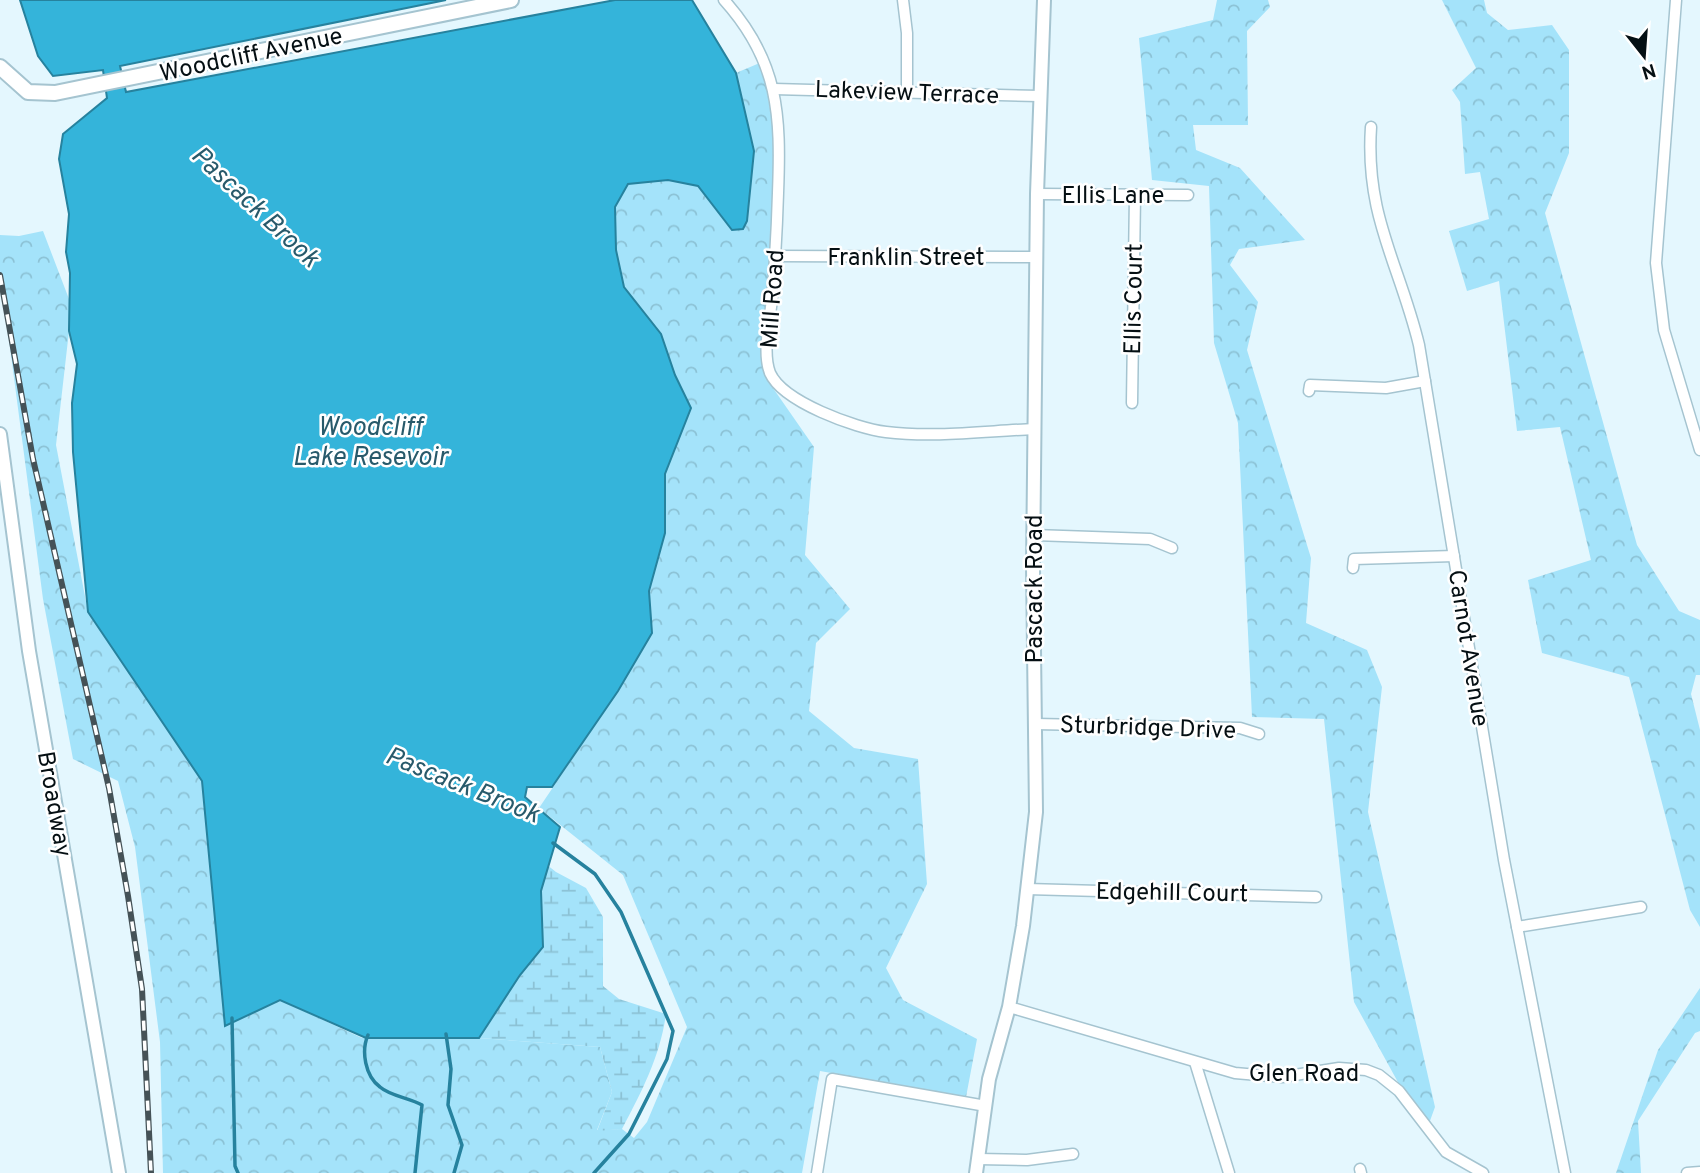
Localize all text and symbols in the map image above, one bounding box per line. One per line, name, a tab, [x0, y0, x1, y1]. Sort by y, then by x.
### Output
north arrow	[1609, 21, 1679, 91]
street label: Woodcliff Avenue	[157, 22, 346, 90]
text: N	[1638, 57, 1658, 84]
street label: Lakeview Terrace	[814, 76, 1000, 112]
water label: Pascack Brook	[183, 140, 326, 276]
street label: Ellis Lane	[1061, 182, 1165, 212]
street label: Ellis Court	[1119, 243, 1151, 355]
street label: Franklin Street	[827, 244, 985, 274]
street label: Mill Road	[756, 249, 792, 350]
water label: Woodcliff Lake Resevoir	[292, 412, 450, 475]
street label: Pascack Road	[1021, 515, 1051, 663]
street label: Carnot Avenue	[1440, 568, 1494, 729]
street label: Sturbridge Drive	[1059, 711, 1237, 747]
water label: Pascack Brook	[380, 740, 545, 833]
street label: Broadway	[29, 749, 77, 860]
street label: Edgehill Court	[1095, 878, 1249, 910]
street label: Glen Road	[1249, 1060, 1359, 1090]

